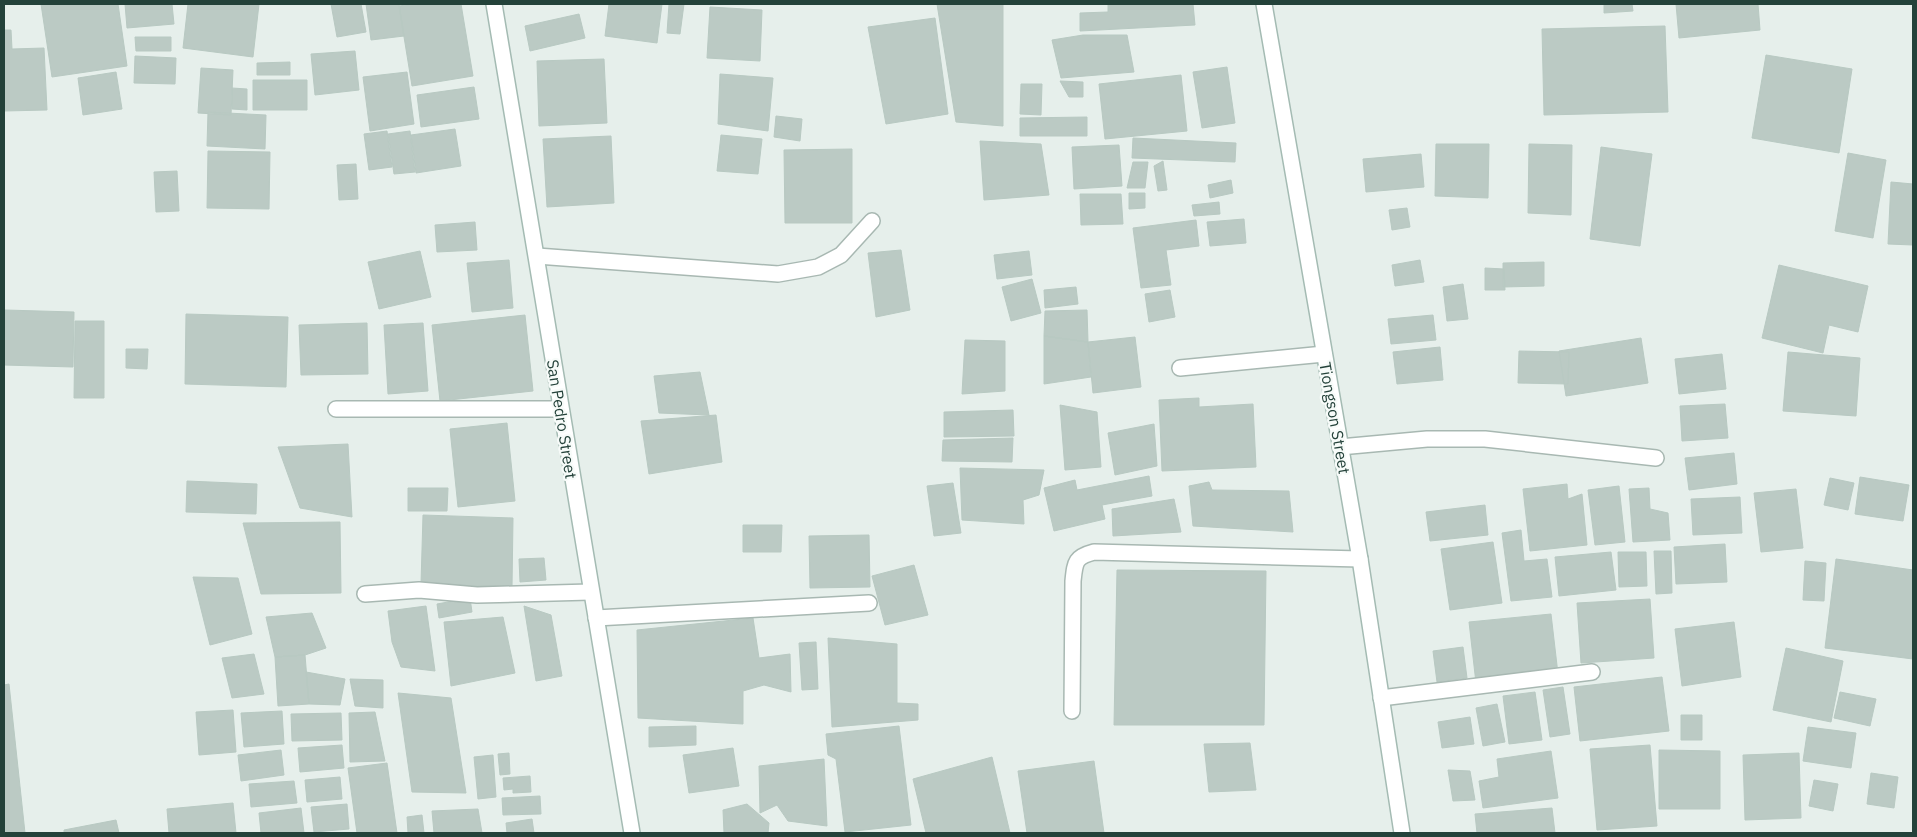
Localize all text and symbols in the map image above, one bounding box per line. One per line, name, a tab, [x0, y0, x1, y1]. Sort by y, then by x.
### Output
street label: San Pedro Street	[543, 358, 581, 480]
street label: Tiongson Street	[1315, 361, 1355, 475]

